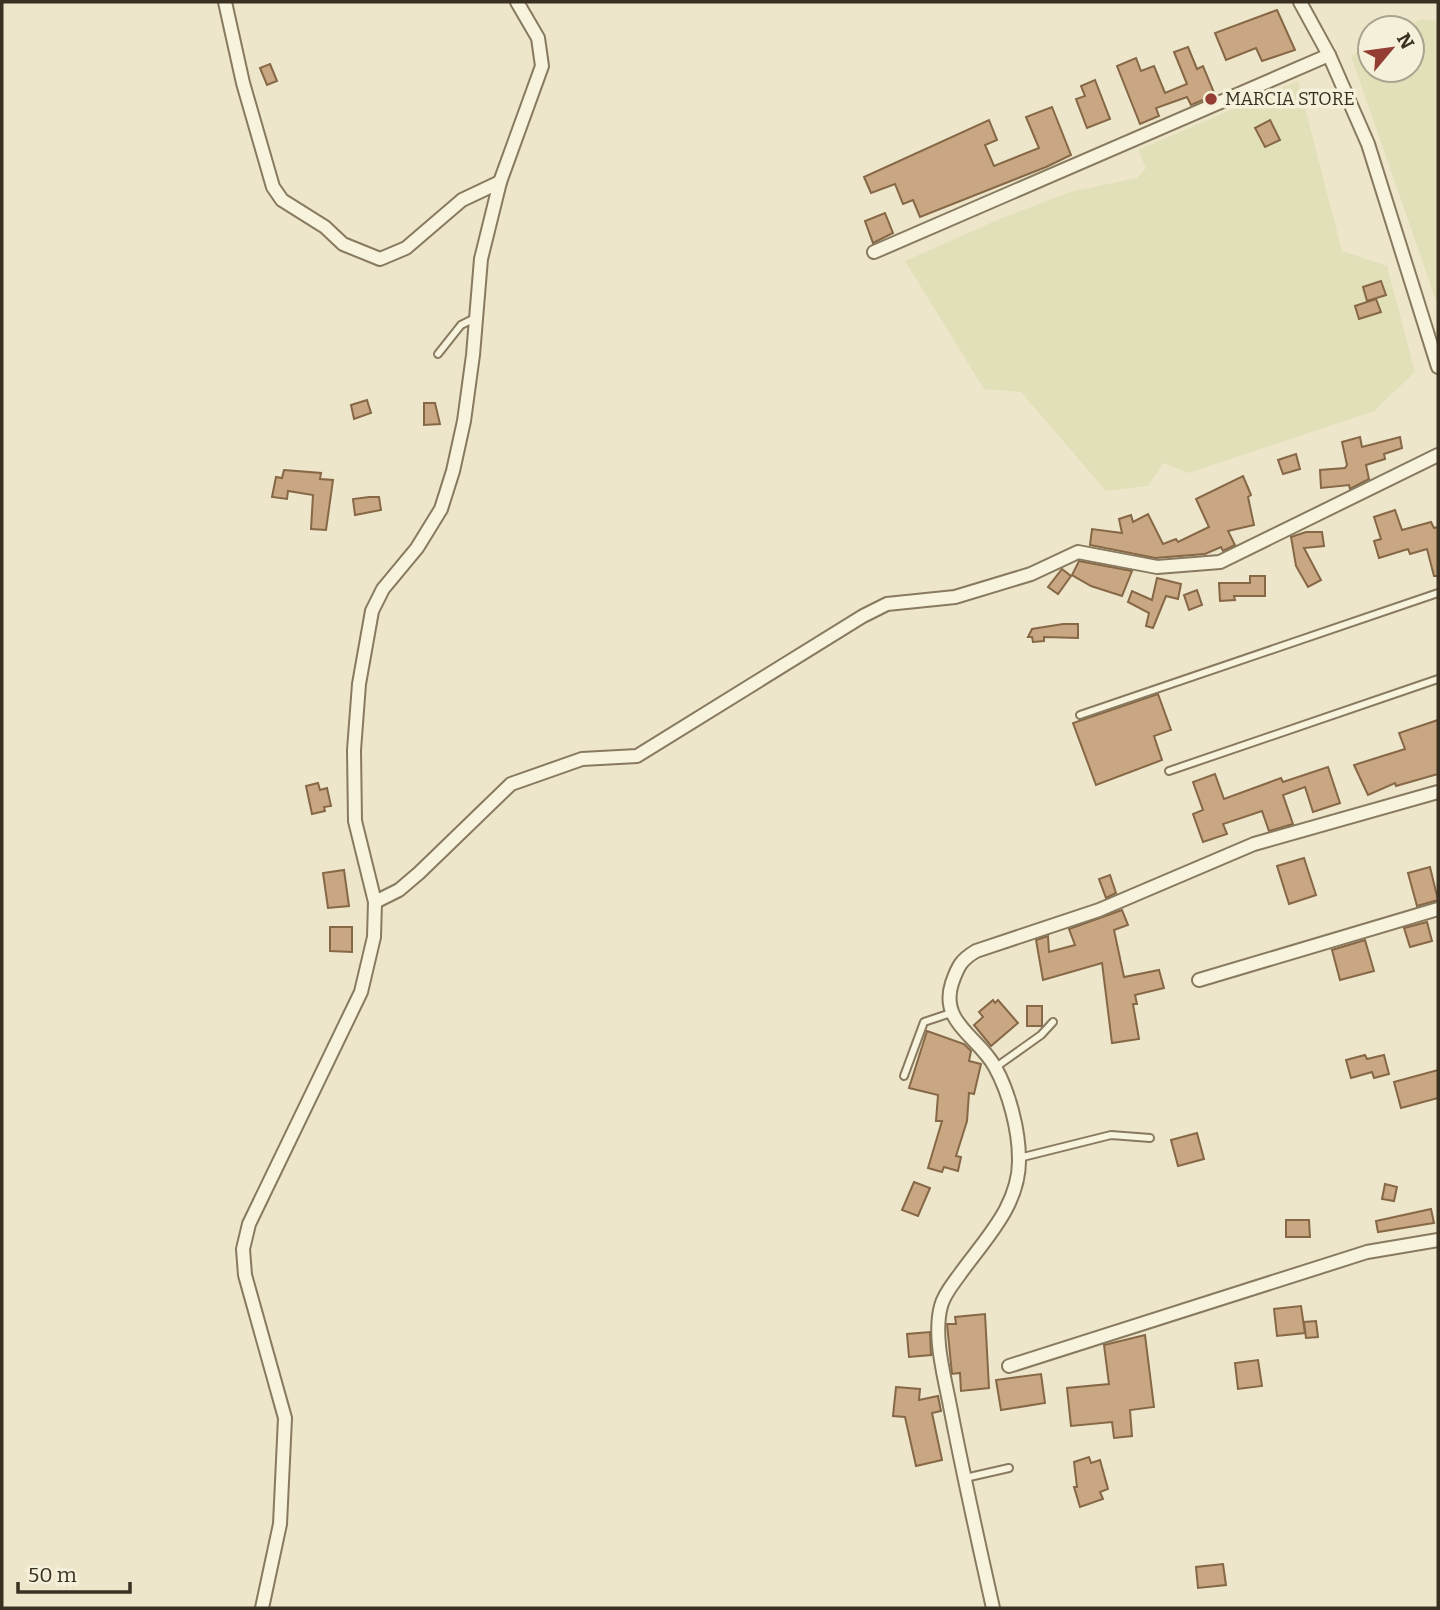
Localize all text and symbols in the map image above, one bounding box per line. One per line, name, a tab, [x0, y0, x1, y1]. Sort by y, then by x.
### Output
north arrow	[1356, 14, 1426, 84]
text: N	[1392, 29, 1419, 53]
place label: MARCIA STORE	[1225, 88, 1355, 110]
marker: MARCIA STORE	[1203, 91, 1219, 107]
scale bar	[18, 1550, 130, 1594]
text: 50 m	[28, 1562, 77, 1588]

